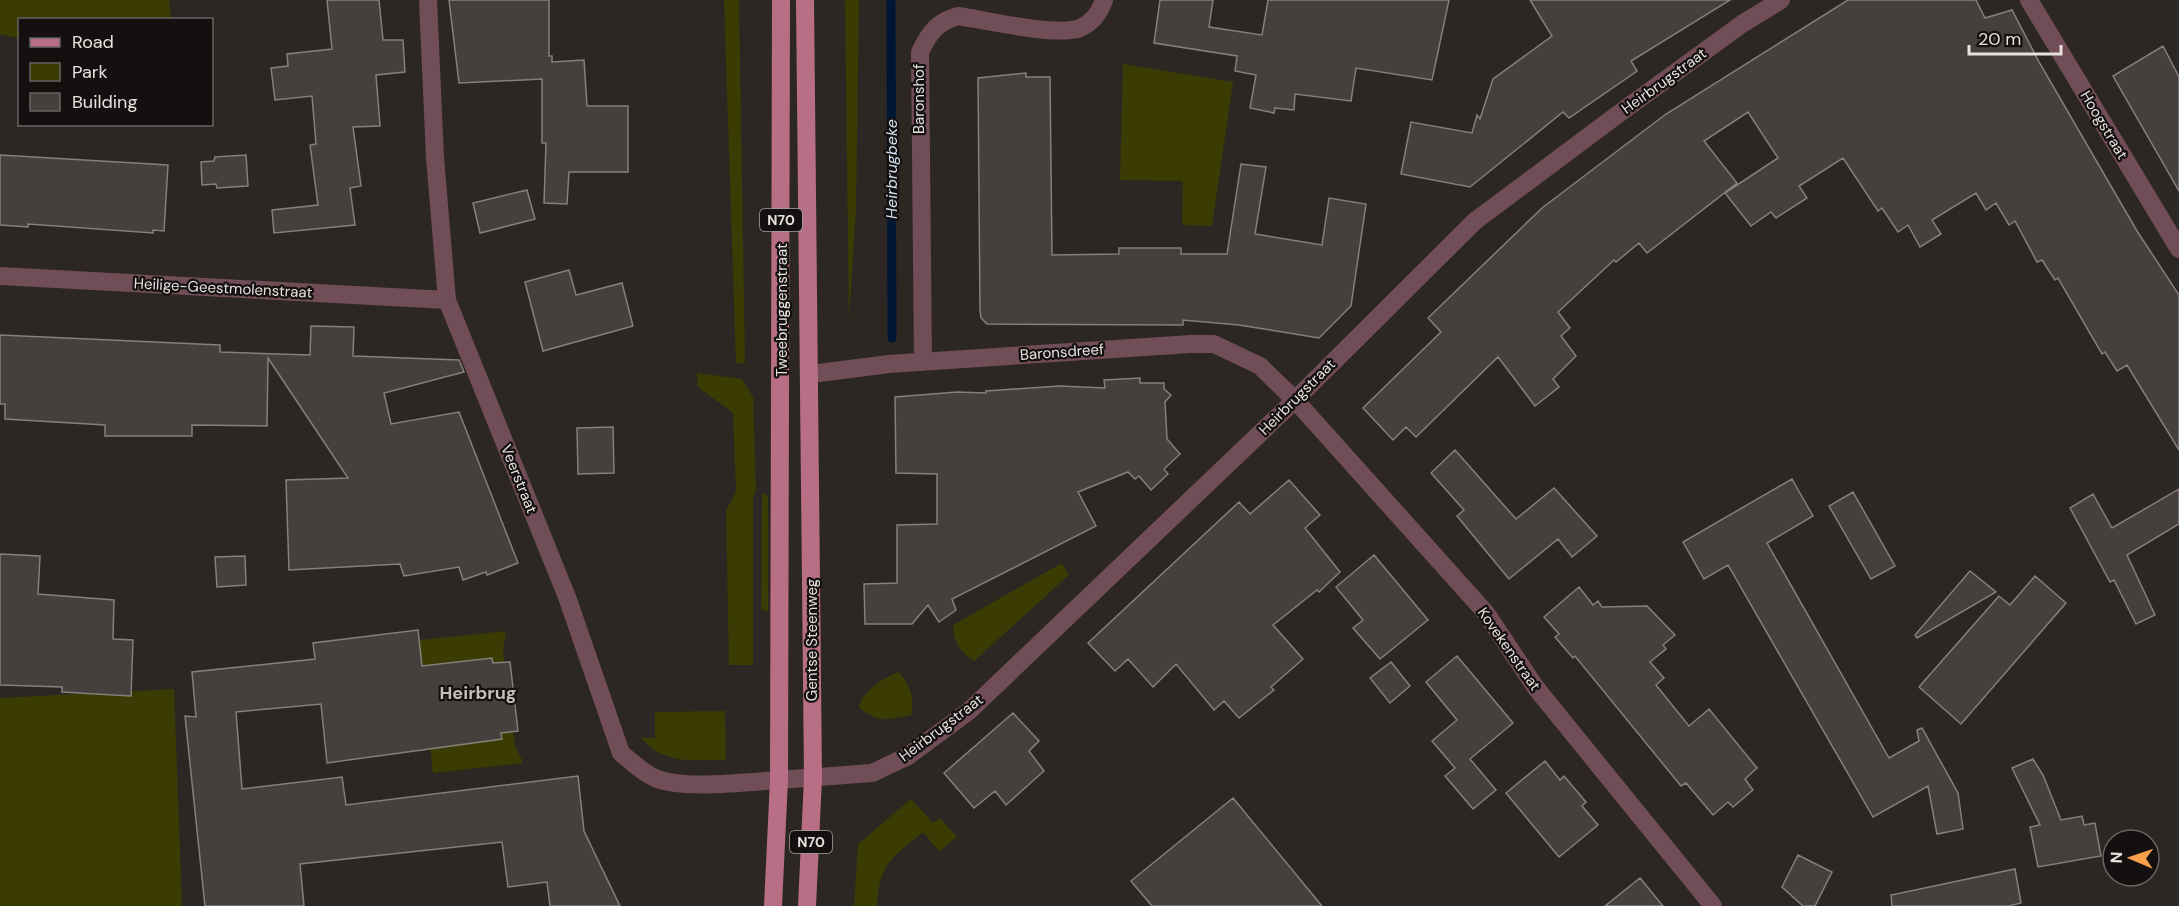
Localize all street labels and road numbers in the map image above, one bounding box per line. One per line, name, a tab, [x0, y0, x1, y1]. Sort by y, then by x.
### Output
street label: Heirbrugstraat	[1618, 43, 1711, 119]
street label: Baronshof	[909, 64, 929, 134]
street label: Hoogstraat	[2076, 87, 2132, 163]
road number: N70	[760, 209, 802, 231]
street label: Tweebruggenstraat	[772, 243, 792, 377]
street label: Heilige-Geestmolenstraat	[133, 273, 313, 303]
street label: Baronsdreef	[1019, 339, 1105, 365]
street label: Heirbrugstraat	[1254, 354, 1340, 440]
street label: Veerstraat	[496, 442, 542, 516]
street label: Gentse Steenweg	[802, 579, 822, 701]
street label: Kovekenstraat	[1473, 603, 1545, 695]
street label: Heirbrugstraat	[895, 690, 987, 766]
road number: N70	[790, 831, 832, 853]

